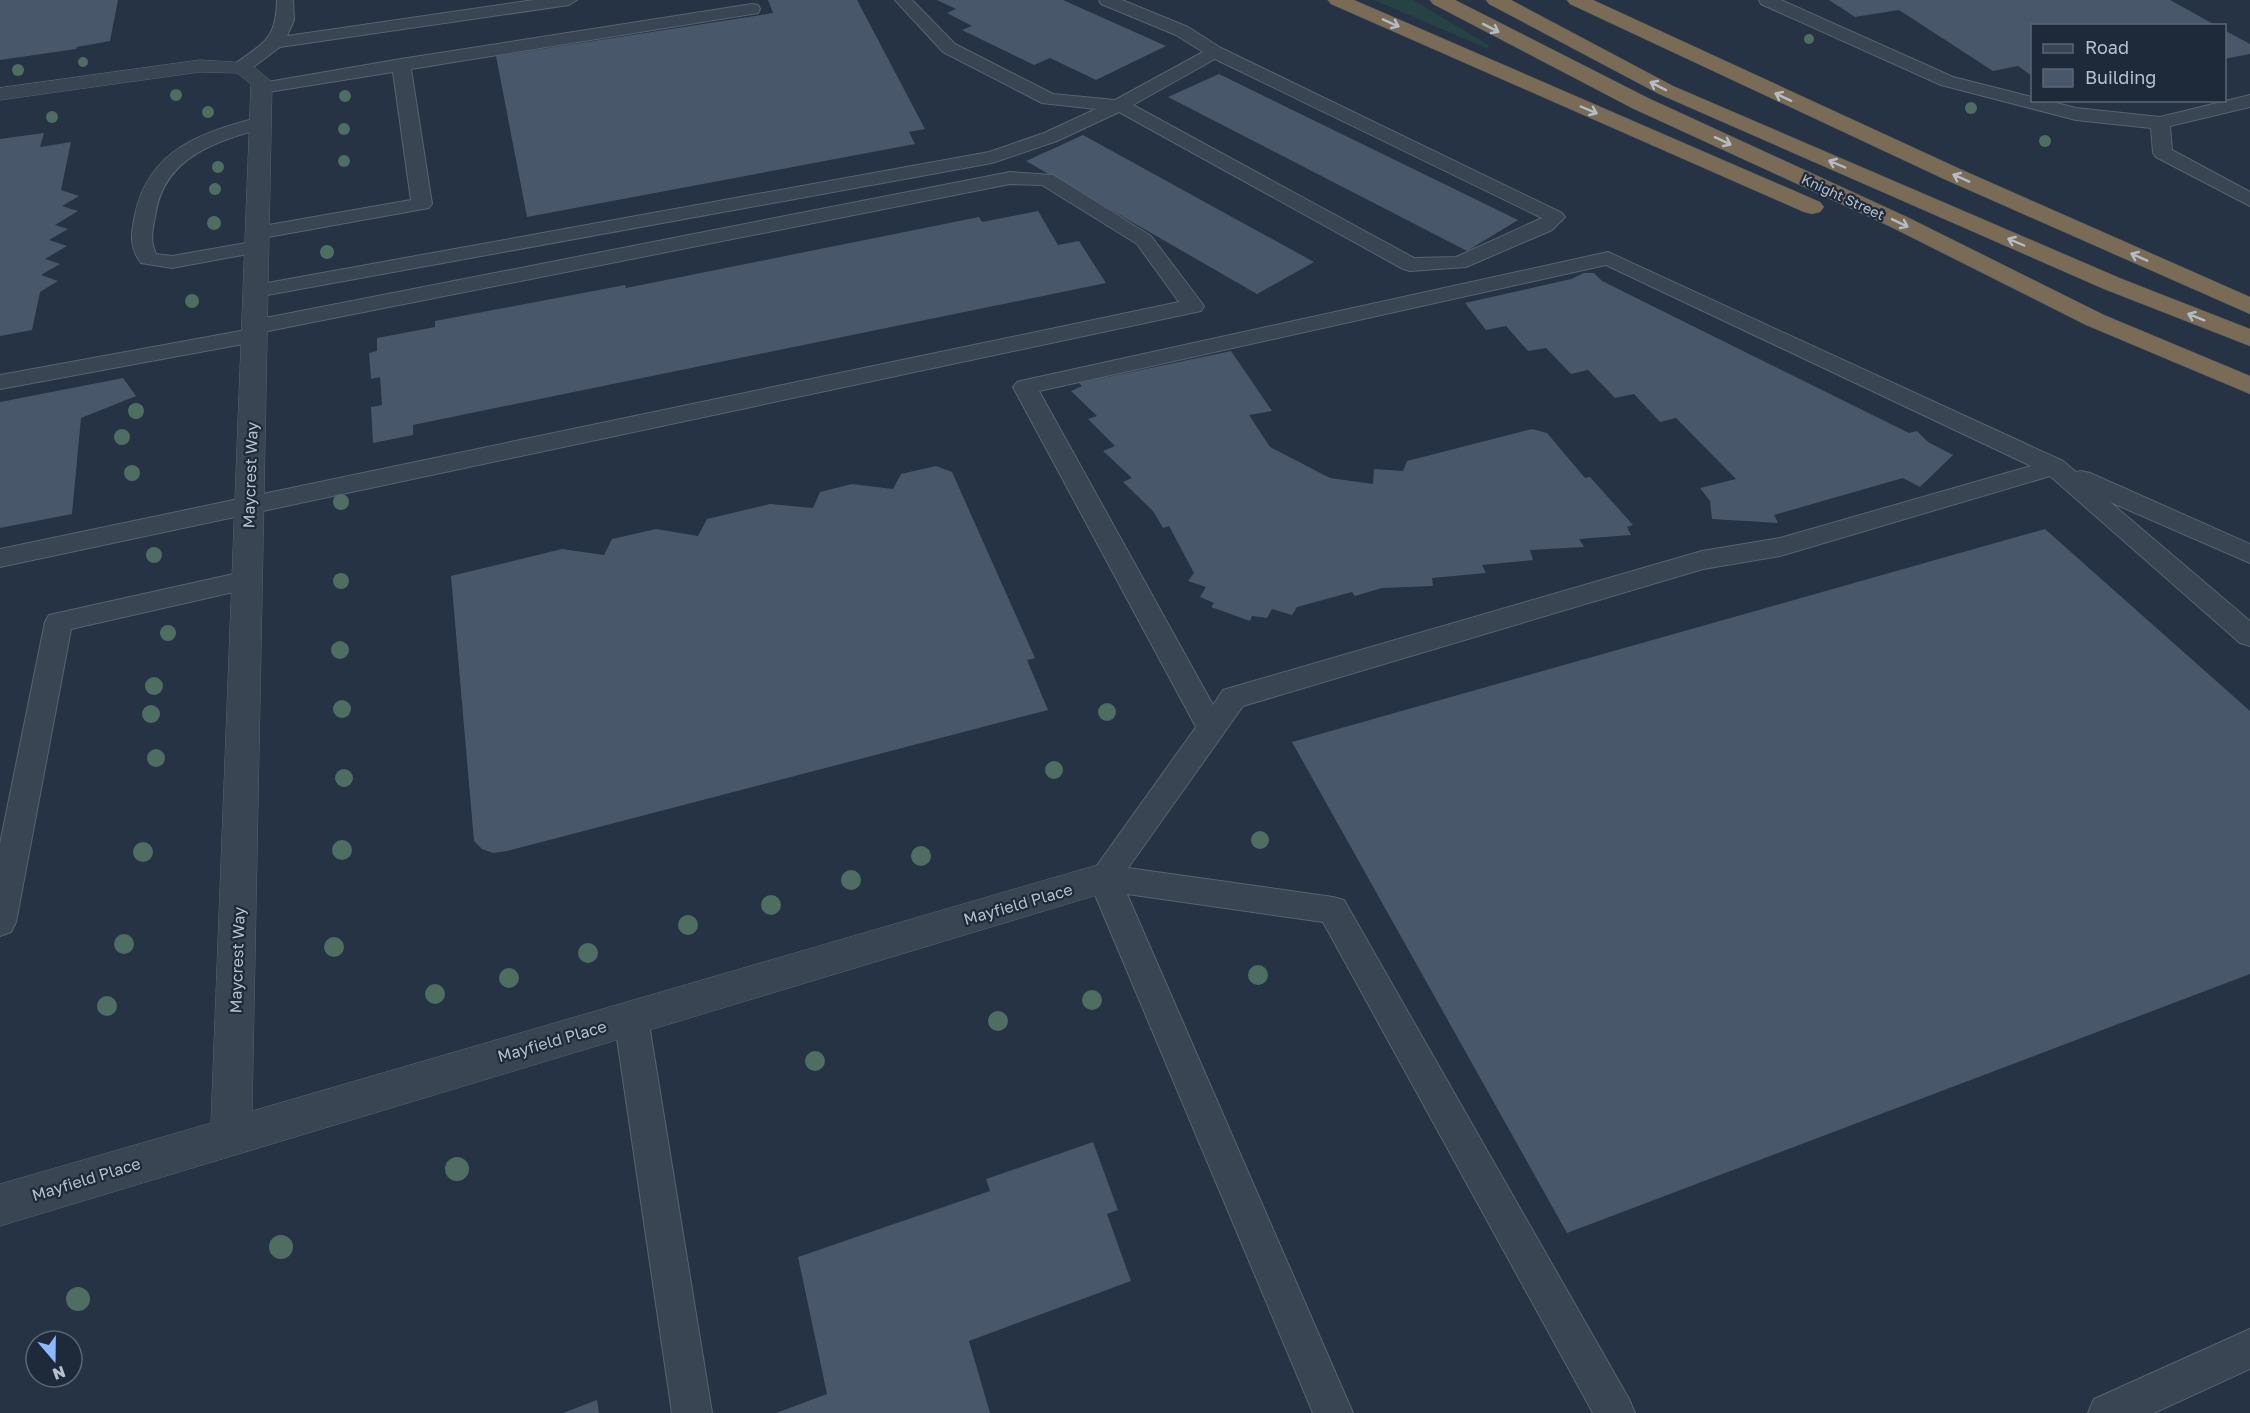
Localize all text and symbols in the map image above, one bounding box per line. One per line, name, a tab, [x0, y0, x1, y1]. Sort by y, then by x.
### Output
one-way arrow	[1382, 18, 1400, 30]
one-way arrow	[1482, 23, 1500, 34]
legend	[2031, 24, 2226, 102]
text: Road	[2085, 36, 2129, 58]
text: Building	[2085, 66, 2156, 88]
one-way arrow	[1650, 80, 1668, 91]
one-way arrow	[1775, 90, 1793, 102]
one-way arrow	[1579, 104, 1597, 116]
one-way arrow	[1714, 136, 1732, 148]
one-way arrow	[1828, 158, 1846, 169]
street label: Knight Street	[1799, 170, 1887, 223]
one-way arrow	[1952, 171, 1970, 183]
one-way arrow	[1891, 217, 1909, 229]
one-way arrow	[2007, 235, 2025, 247]
one-way arrow	[2130, 251, 2149, 262]
one-way arrow	[2187, 311, 2205, 322]
street label: Maycrest Way	[238, 421, 262, 529]
street label: Mayfield Place	[961, 879, 1075, 929]
street label: Maycrest Way	[225, 906, 249, 1014]
street label: Mayfield Place	[495, 1016, 609, 1066]
street label: Mayfield Place	[29, 1153, 143, 1205]
north arrow	[24, 1329, 84, 1389]
text: N	[50, 1362, 68, 1385]

